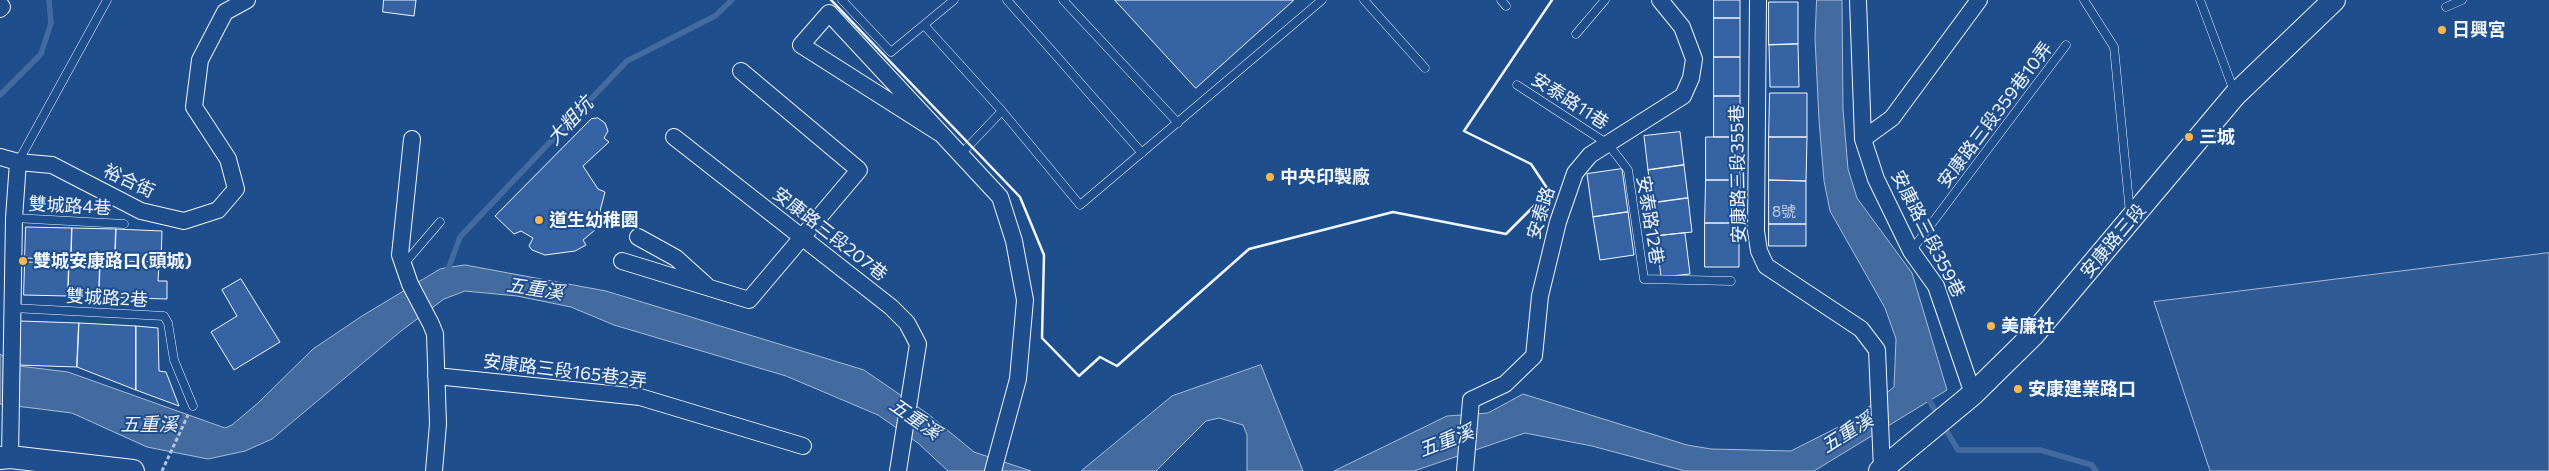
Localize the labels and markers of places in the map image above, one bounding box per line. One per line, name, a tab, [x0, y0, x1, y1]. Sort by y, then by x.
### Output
place label: 日興宮	[2452, 19, 2506, 41]
marker: 日興宮	[2436, 24, 2448, 36]
place label: 三城	[2199, 126, 2235, 148]
marker: 三城	[2183, 131, 2195, 143]
place label: 中央印製廠	[1280, 166, 1370, 188]
marker: 中央印製廠	[1264, 171, 1276, 183]
place label: 道生幼稚園	[549, 209, 639, 231]
marker: 道生幼稚園	[533, 214, 545, 226]
place label: 雙城安康路口(頭城)	[33, 250, 192, 272]
marker: 雙城安康路口(頭城)	[17, 255, 29, 267]
place label: 美廉社	[2001, 315, 2055, 337]
marker: 美廉社	[1985, 320, 1997, 332]
place label: 安康建業路口	[2028, 378, 2136, 400]
marker: 安康建業路口	[2012, 383, 2024, 395]

